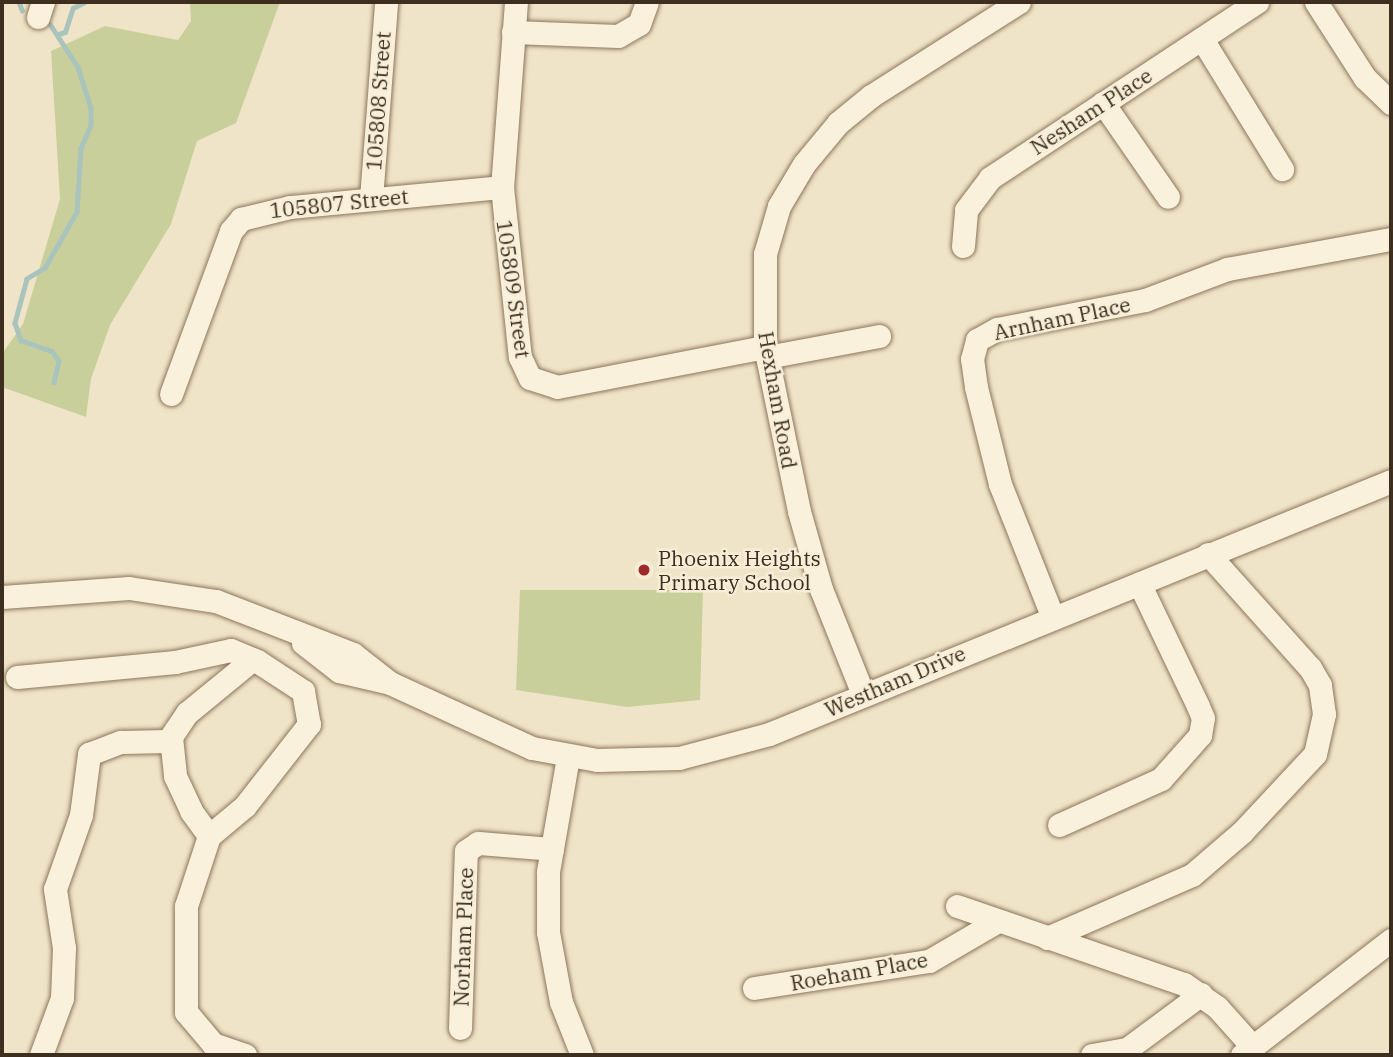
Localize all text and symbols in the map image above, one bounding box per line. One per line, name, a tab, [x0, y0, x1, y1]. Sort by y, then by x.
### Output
street label: 105808 Street	[361, 31, 395, 171]
street label: Nesham Place	[1025, 62, 1157, 160]
street label: 105807 Street	[268, 183, 410, 223]
street label: 105809 Street	[492, 218, 536, 360]
street label: Arnham Place	[991, 291, 1133, 345]
street label: Hexham Road	[754, 329, 802, 471]
place label: Phoenix Heights Primary School	[658, 545, 821, 595]
marker: Phoenix Heights Primary School	[636, 562, 652, 578]
street label: Westham Drive	[821, 640, 969, 722]
street label: Norham Place	[448, 867, 478, 1007]
street label: Roeham Place	[788, 946, 930, 996]

